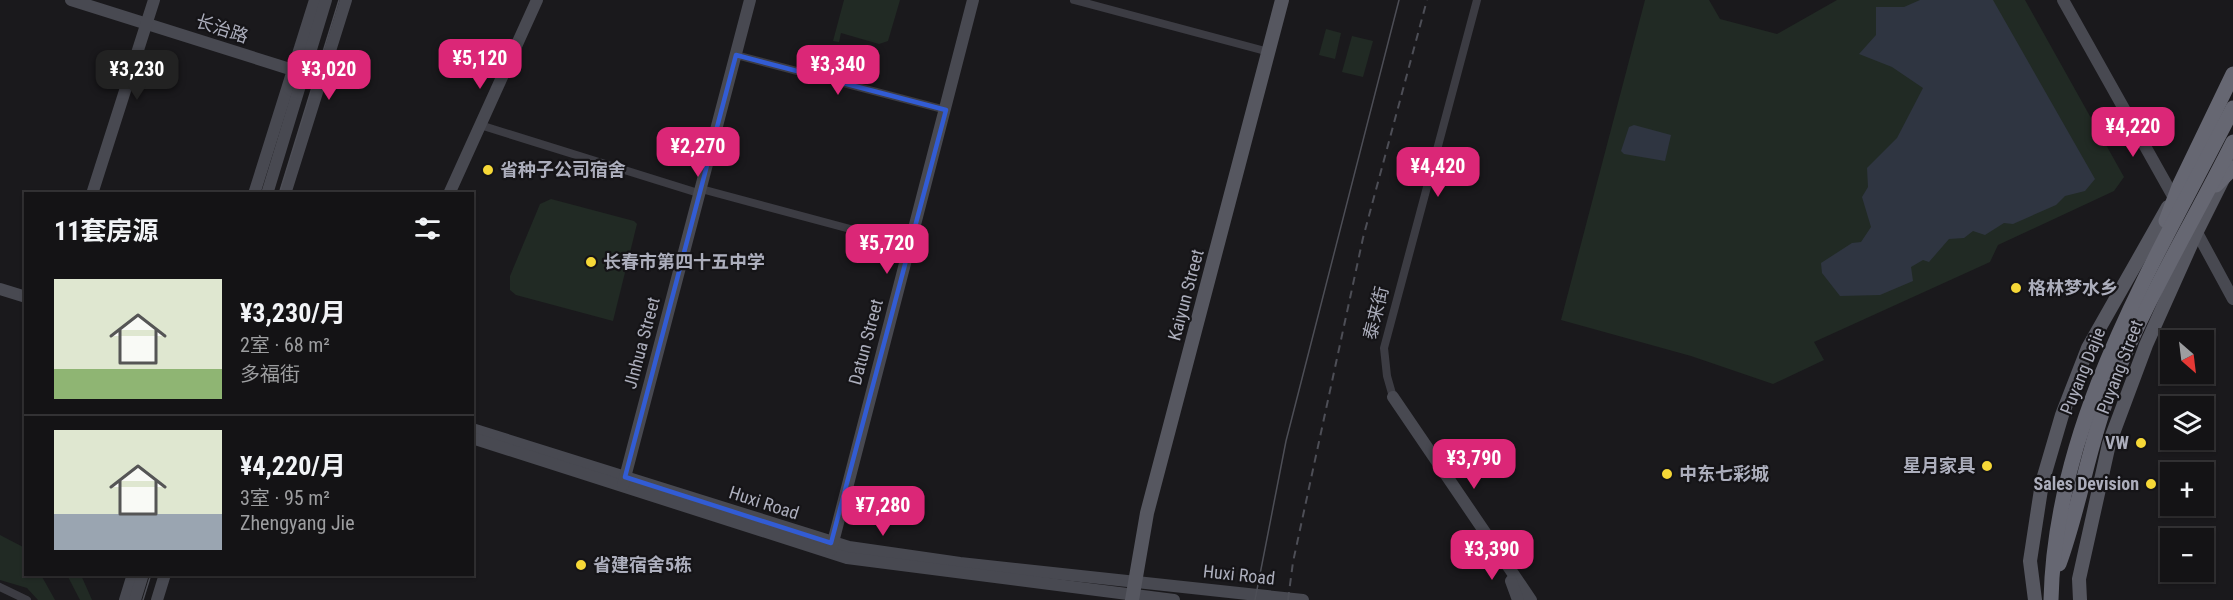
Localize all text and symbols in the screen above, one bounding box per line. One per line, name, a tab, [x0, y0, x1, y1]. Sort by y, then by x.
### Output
street label: 长治路	[193, 10, 251, 47]
pin: ¥5,120	[431, 39, 529, 90]
pin: ¥3,340	[789, 45, 887, 96]
text: ¥5,120	[453, 46, 507, 70]
pin: ¥3,230	[88, 50, 186, 101]
pin: ¥3,020	[280, 50, 378, 101]
text: ¥3,340	[811, 52, 865, 76]
text: ¥3,230	[110, 57, 164, 81]
text: ¥3,020	[302, 57, 356, 81]
pin: ¥4,220	[2084, 107, 2182, 158]
text: ¥4,220	[2106, 114, 2160, 138]
pin: ¥2,270	[649, 127, 747, 178]
text: ¥2,270	[671, 134, 725, 158]
pin: ¥4,420	[1389, 147, 1487, 198]
text: ¥4,420	[1411, 154, 1465, 178]
place label: 省种子公司宿舍	[500, 159, 626, 180]
marker: 省种子公司宿舍	[481, 163, 495, 177]
icon: filters	[411, 212, 444, 245]
text: 11套房源	[54, 216, 158, 246]
pin: ¥5,720	[838, 224, 936, 275]
text: ¥5,720	[860, 231, 914, 255]
street label: Kaiyun Street	[1163, 247, 1208, 343]
place label: 长春市第四十五中学	[603, 251, 765, 272]
marker: 长春市第四十五中学	[584, 255, 598, 269]
place label: 格林梦水乡	[2028, 277, 2118, 298]
marker: 格林梦水乡	[2009, 281, 2023, 295]
street label: 泰来街	[1359, 284, 1392, 342]
street label: JInhua Street	[619, 295, 664, 391]
street label: Datun Street	[844, 297, 887, 387]
text: ¥3,230/月	[240, 298, 346, 328]
icon: home	[102, 303, 174, 375]
street label: Puyang Street	[2092, 317, 2147, 417]
street label: Puyang Dajie	[2056, 324, 2109, 417]
north arrow	[2160, 330, 2214, 384]
map controls	[2160, 330, 2214, 582]
text: 2室 · 68 m²	[240, 333, 330, 357]
text: 多福街	[240, 362, 300, 386]
button: layers	[2160, 396, 2214, 450]
place label: VW	[2105, 432, 2130, 453]
marker: VW	[2134, 436, 2148, 450]
pin: ¥3,790	[1425, 439, 1523, 490]
text: ¥3,790	[1447, 446, 1501, 470]
text: ¥4,220/月	[240, 451, 346, 481]
icon: home	[102, 454, 174, 526]
place label: 星月家具	[1903, 455, 1975, 476]
marker: 星月家具	[1980, 459, 1994, 473]
button: +	[2160, 462, 2214, 516]
place label: 中东七彩城	[1679, 463, 1769, 484]
marker: 中东七彩城	[1660, 467, 1674, 481]
place label: Sales Devision	[2034, 473, 2139, 494]
marker: Sales Devision	[2144, 477, 2158, 491]
street label: Huxi Road	[727, 481, 802, 524]
text: 3室 · 95 m²	[240, 486, 330, 510]
pin: ¥7,280	[834, 486, 932, 537]
text: ¥7,280	[856, 493, 910, 517]
text: Zhengyang Jie	[240, 511, 355, 535]
button: −	[2160, 528, 2214, 582]
pin: ¥3,390	[1443, 530, 1541, 581]
text: ¥3,390	[1465, 537, 1519, 561]
place label: 省建宿舍5栋	[593, 554, 692, 575]
marker: 省建宿舍5栋	[574, 558, 588, 572]
street label: Huxi Road	[1202, 560, 1276, 589]

